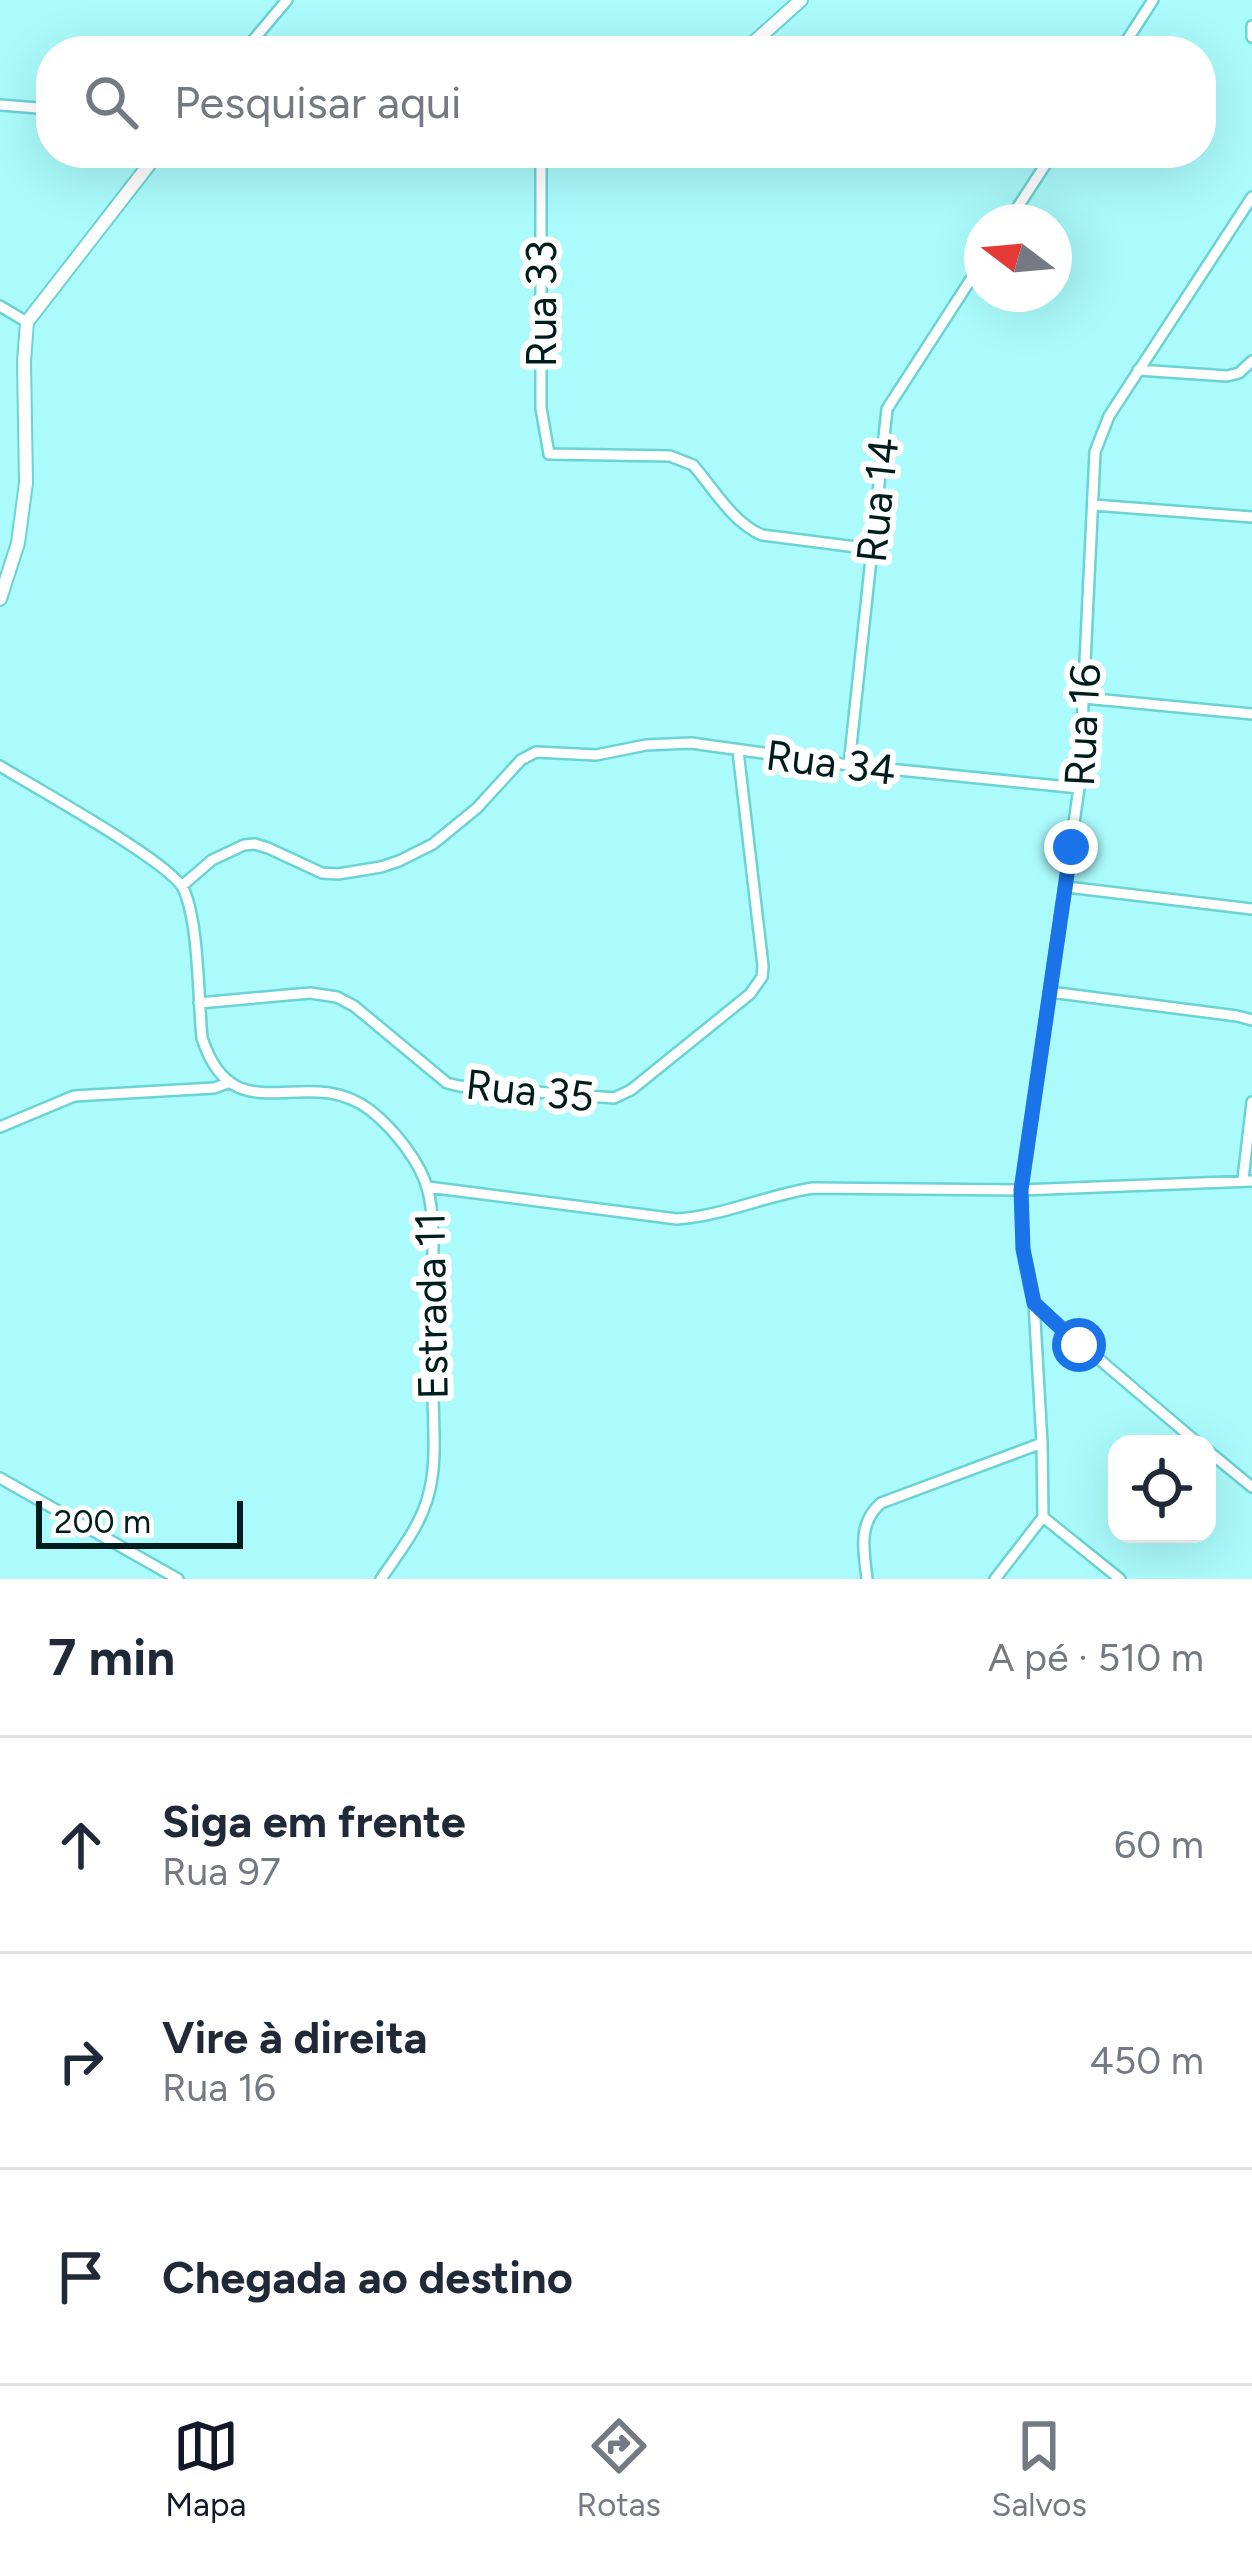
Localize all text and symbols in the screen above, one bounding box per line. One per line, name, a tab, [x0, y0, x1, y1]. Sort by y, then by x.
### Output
search box	[36, 36, 1216, 168]
icon: search	[78, 69, 144, 135]
text: Pesquisar aqui	[174, 75, 461, 129]
north arrow	[964, 204, 1072, 312]
street label: Rua 33	[516, 240, 567, 368]
street label: Rua 14	[846, 435, 909, 565]
street label: Rua 16	[1054, 662, 1111, 788]
street label: Rua 34	[763, 729, 899, 796]
route end	[1044, 820, 1098, 874]
street label: Rua 35	[463, 1058, 597, 1123]
street label: Estrada 11	[404, 1212, 459, 1400]
route start	[1052, 1318, 1106, 1372]
map controls	[1108, 1435, 1216, 1543]
button: locate	[1108, 1435, 1216, 1543]
scale bar	[36, 1495, 243, 1548]
text: 200 m	[54, 1502, 151, 1541]
text: 7 min	[48, 1627, 175, 1688]
text: A pé · 510 m	[988, 1634, 1204, 1681]
text: Siga em frente	[162, 1794, 466, 1848]
icon: ahead	[48, 1812, 114, 1878]
text: 60 m	[1114, 1821, 1204, 1868]
text: Rua 97	[162, 1848, 281, 1895]
text: Vire à direita	[162, 2010, 427, 2064]
icon: right	[48, 2028, 114, 2094]
text: 450 m	[1090, 2037, 1204, 2084]
text: Rua 16	[162, 2064, 276, 2111]
icon: arrive	[48, 2244, 114, 2310]
text: Chegada ao destino	[162, 2250, 573, 2304]
tab: Mapa	[165, 2413, 246, 2524]
tab: Rotas	[577, 2413, 661, 2524]
tab: Salvos	[991, 2413, 1087, 2524]

